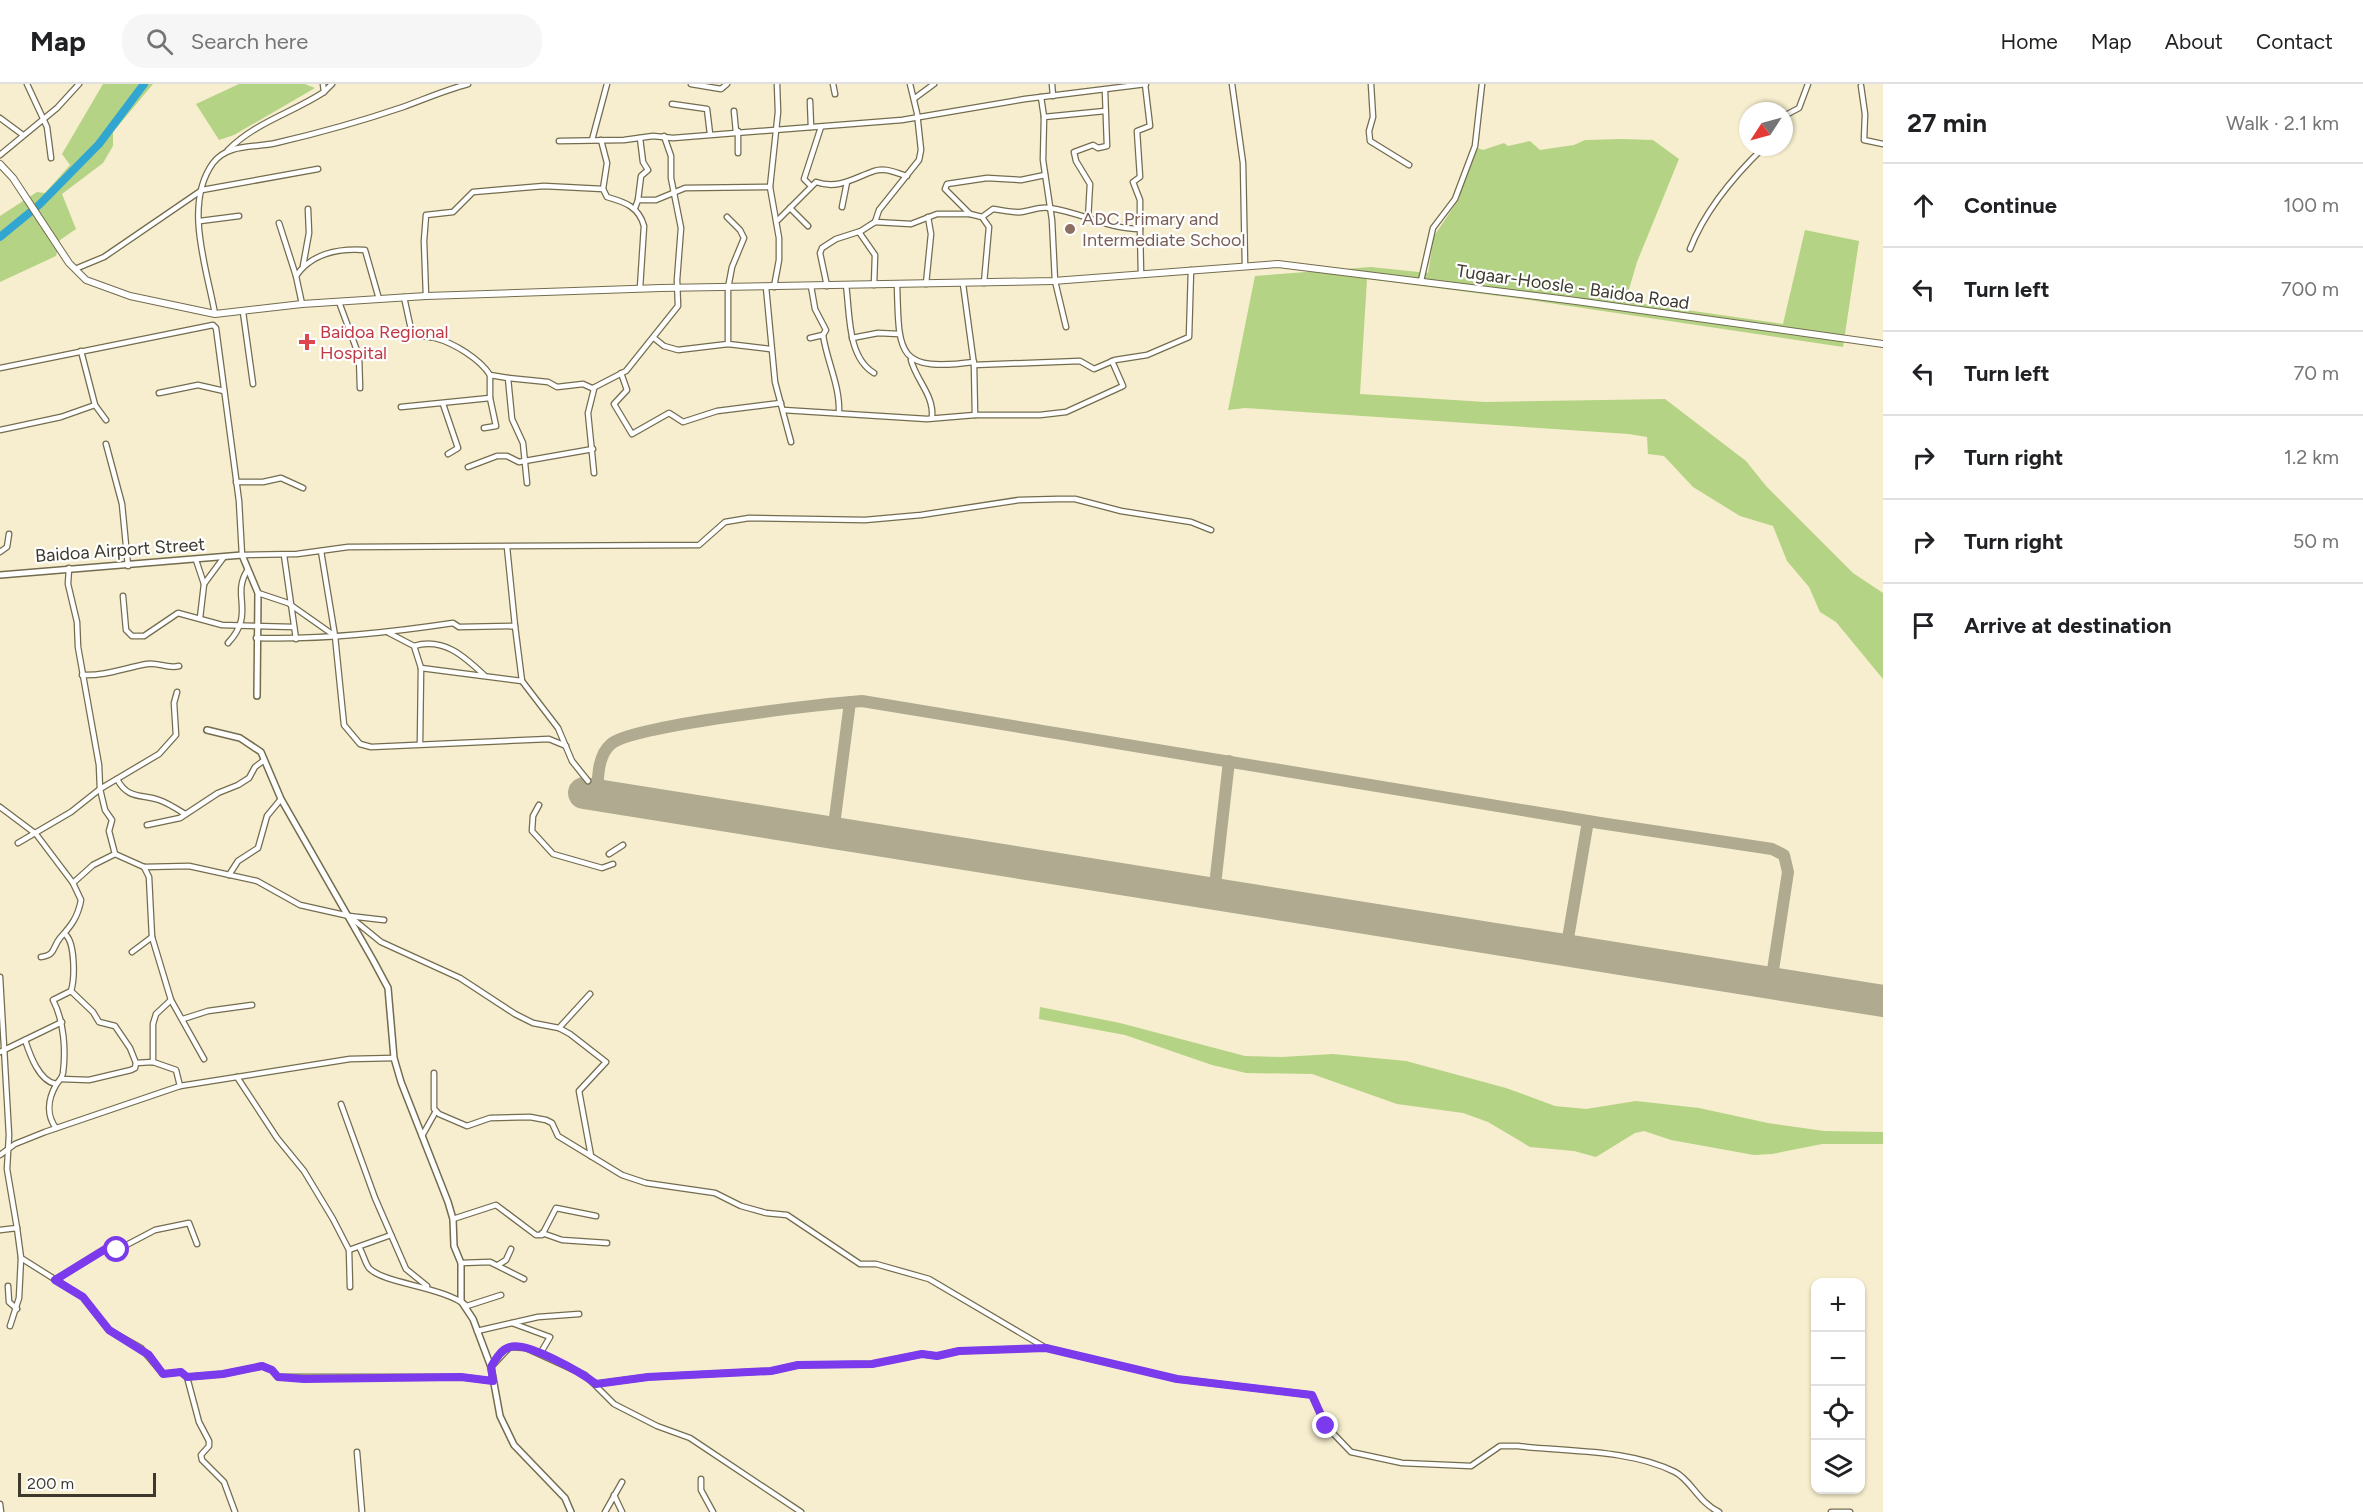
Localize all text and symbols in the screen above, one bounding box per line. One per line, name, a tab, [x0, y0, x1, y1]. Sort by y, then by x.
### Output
search box	[122, 14, 542, 68]
text: Map	[30, 24, 86, 58]
icon: search	[143, 25, 176, 58]
text: Search here	[191, 28, 308, 55]
text: Home	[2001, 29, 2058, 54]
text: Map	[2091, 29, 2132, 54]
text: About	[2165, 29, 2223, 54]
text: Contact	[2256, 29, 2333, 54]
north arrow	[1739, 102, 1793, 156]
text: 27 min	[1907, 107, 1987, 139]
text: Walk · 2.1 km	[2226, 111, 2339, 135]
icon: ahead	[1907, 189, 1940, 222]
text: Continue	[1964, 192, 2057, 219]
text: 100 m	[2283, 193, 2339, 217]
place label: ADC Primary and Intermediate School	[1082, 208, 1245, 251]
marker: ADC Primary and Intermediate School	[1063, 222, 1077, 236]
street label: Tugaar-Hoosle - Baidoa Road	[1455, 260, 1691, 314]
icon: left	[1907, 273, 1940, 306]
text: Turn left	[1964, 276, 2050, 303]
text: 700 m	[2281, 277, 2339, 301]
place label: Baidoa Regional Hospital	[320, 321, 448, 364]
marker: Baidoa Regional Hospital	[298, 333, 316, 351]
icon: left	[1907, 357, 1940, 390]
text: Turn left	[1964, 360, 2050, 387]
text: 70 m	[2293, 361, 2339, 385]
icon: right	[1907, 441, 1940, 474]
text: Turn right	[1964, 444, 2063, 471]
text: 1.2 km	[2284, 445, 2339, 469]
icon: right	[1907, 525, 1940, 558]
text: Turn right	[1964, 528, 2063, 555]
text: 50 m	[2293, 529, 2339, 553]
street label: Baidoa Airport Street	[34, 533, 206, 567]
icon: arrive	[1907, 609, 1940, 642]
text: Arrive at destination	[1964, 612, 2172, 639]
route start	[103, 1236, 129, 1262]
map controls	[1811, 1278, 1865, 1494]
button: +	[1811, 1278, 1865, 1332]
button: −	[1811, 1332, 1865, 1386]
button: locate	[1811, 1386, 1865, 1440]
route end	[1312, 1412, 1338, 1438]
button: layers	[1811, 1440, 1865, 1494]
scale bar	[18, 1470, 156, 1498]
text: 200 m	[27, 1474, 74, 1493]

